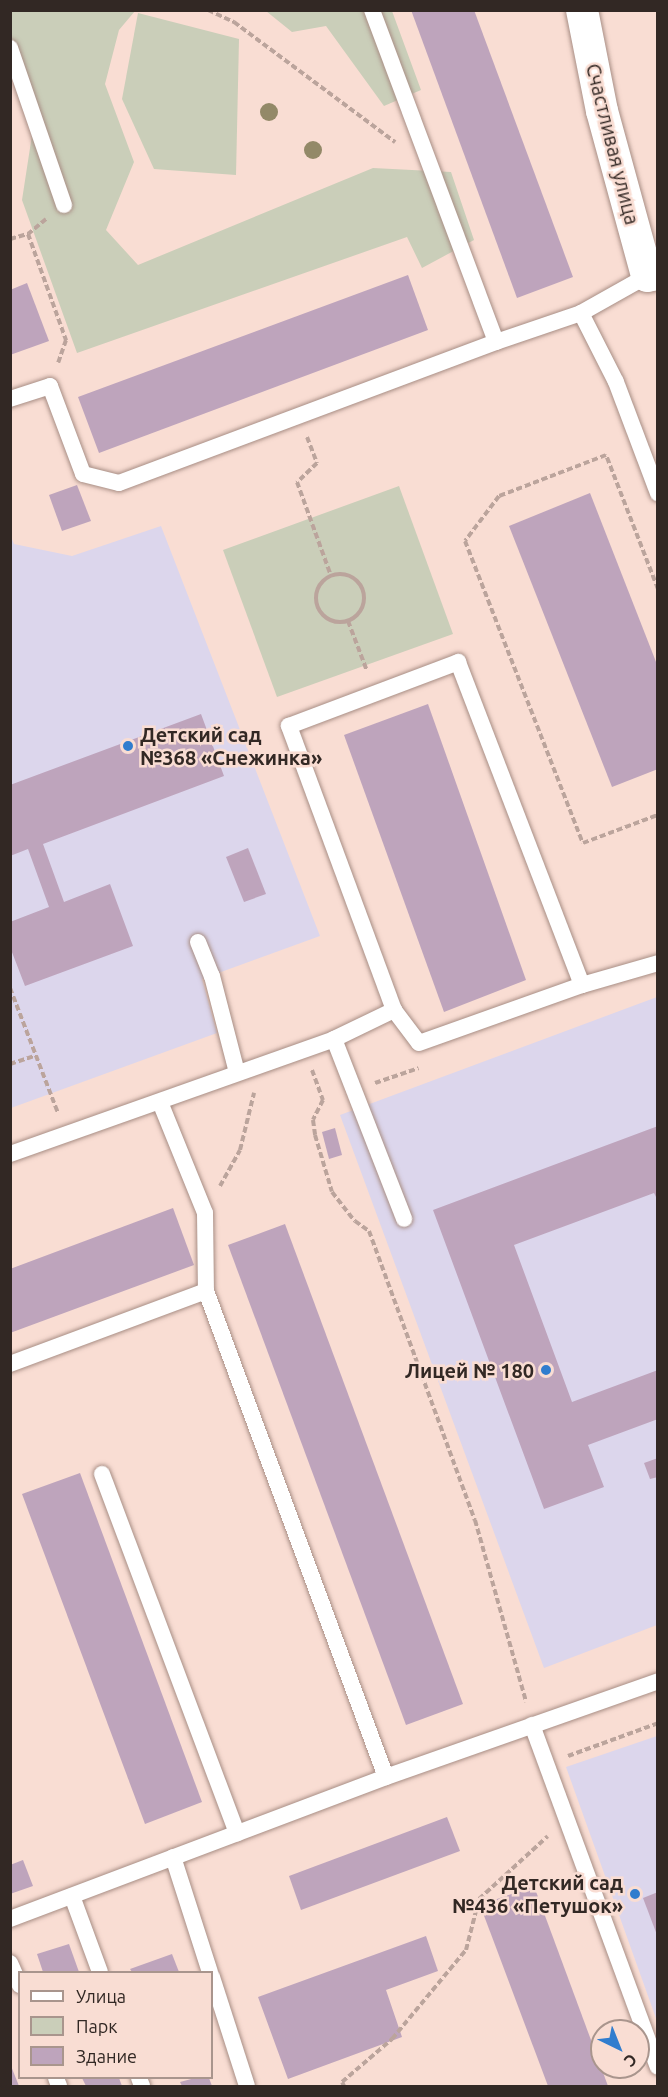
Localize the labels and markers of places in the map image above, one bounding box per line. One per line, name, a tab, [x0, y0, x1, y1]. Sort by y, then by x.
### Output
place label: Детский сад №368 «Снежинка»	[140, 722, 322, 769]
marker: Детский сад №368 «Снежинка»	[121, 739, 135, 753]
place label: Лицей № 180	[405, 1358, 534, 1382]
marker: Лицей № 180	[539, 1363, 553, 1377]
place label: Детский сад №436 «Петушок»	[452, 1870, 623, 1917]
marker: Детский сад №436 «Петушок»	[628, 1887, 642, 1901]

